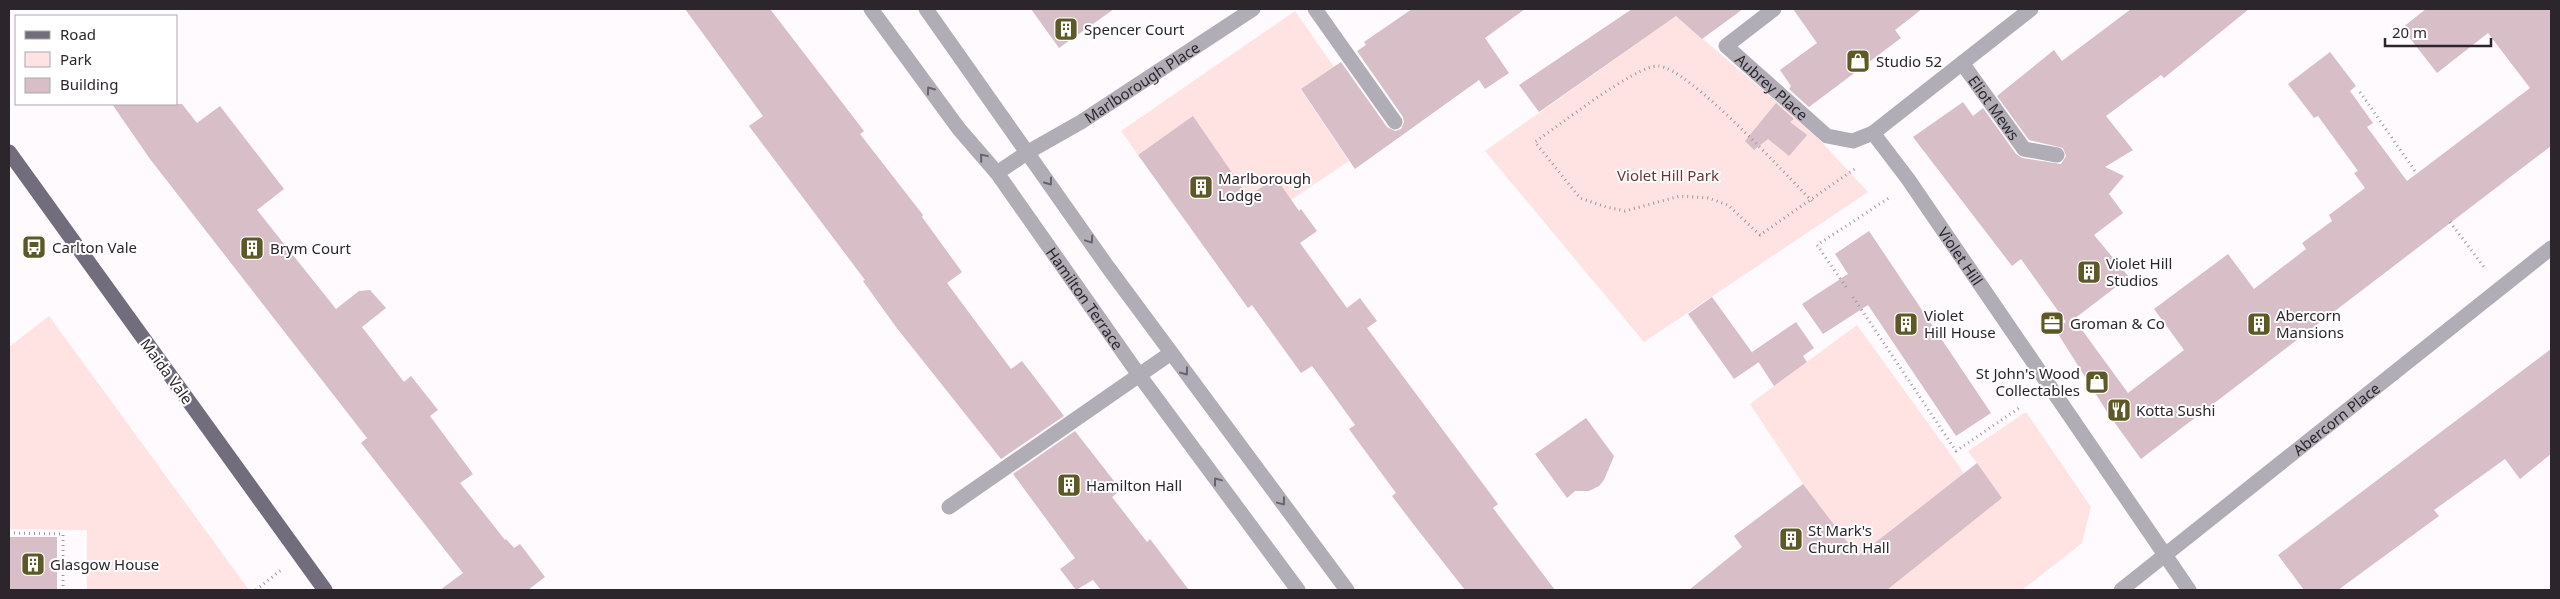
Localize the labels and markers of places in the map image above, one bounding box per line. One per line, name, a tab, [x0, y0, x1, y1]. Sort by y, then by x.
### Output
building icon: Spencer Court	[1053, 16, 1079, 42]
place label: Spencer Court	[1084, 19, 1185, 39]
shop icon: Studio 52	[1845, 48, 1871, 74]
place label: Studio 52	[1876, 51, 1942, 71]
place label: Marlborough Lodge	[1218, 168, 1311, 205]
building icon: Marlborough Lodge	[1188, 174, 1214, 200]
bus stop icon: Carlton Vale	[21, 234, 47, 260]
building icon: Brym Court	[239, 235, 265, 261]
place label: Carlton Vale	[52, 237, 137, 257]
place label: Brym Court	[270, 238, 352, 258]
place label: Violet Hill Studios	[2106, 253, 2172, 290]
building icon: Violet Hill Studios	[2076, 259, 2102, 285]
place label: Violet Hill House	[1924, 305, 1996, 342]
place label: Abercorn Mansions	[2276, 305, 2344, 342]
office icon: Groman & Co	[2039, 310, 2065, 336]
building icon: Violet Hill House	[1893, 311, 1919, 337]
building icon: Abercorn Mansions	[2246, 311, 2272, 337]
place label: Groman & Co	[2070, 313, 2165, 333]
place label: St John's Wood Collectables	[1976, 363, 2080, 400]
shop icon: St John's Wood Collectables	[2084, 369, 2110, 395]
restaurant icon: Kotta Sushi	[2106, 397, 2132, 423]
place label: Kotta Sushi	[2136, 400, 2215, 420]
building icon: Hamilton Hall	[1056, 472, 1082, 498]
place label: Hamilton Hall	[1086, 475, 1182, 495]
place label: St Mark's Church Hall	[1808, 520, 1890, 557]
building icon: St Mark's Church Hall	[1778, 526, 1804, 552]
building icon: Glasgow House	[20, 551, 46, 577]
place label: Glasgow House	[50, 554, 159, 574]

